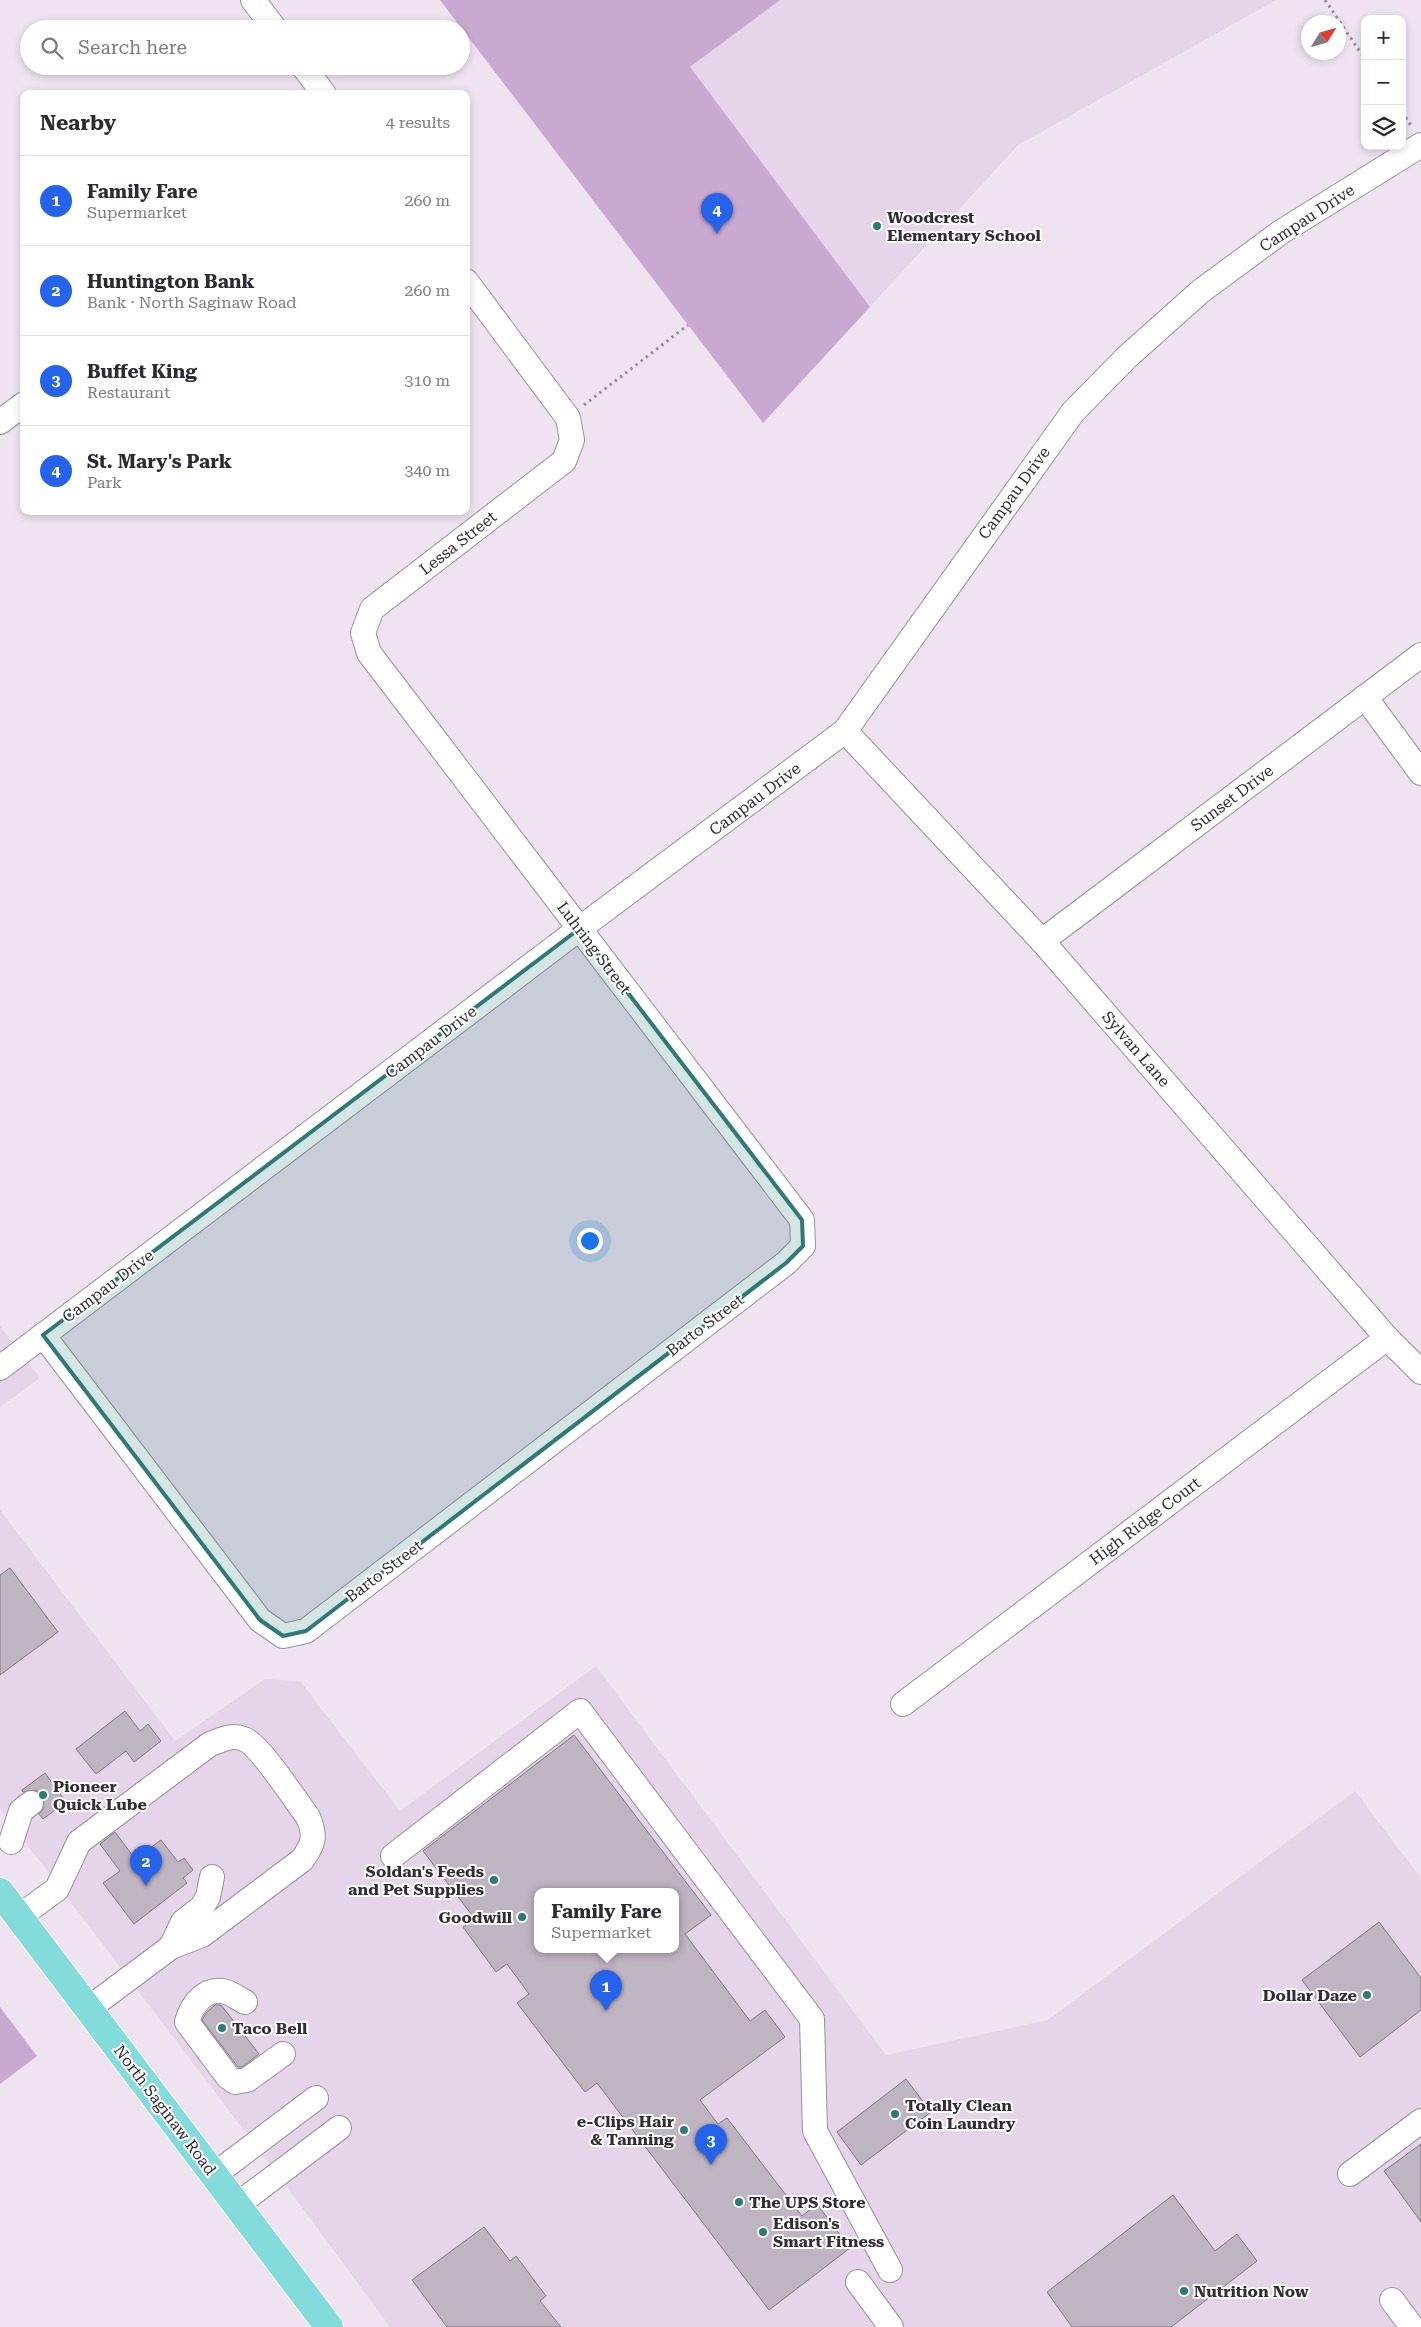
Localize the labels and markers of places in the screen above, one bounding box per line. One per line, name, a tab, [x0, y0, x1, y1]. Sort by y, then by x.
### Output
pin: 4	[701, 193, 733, 234]
place label: Woodcrest Elementary School	[887, 208, 1042, 245]
marker: Woodcrest Elementary School	[871, 220, 883, 232]
place label: Pioneer Quick Lube	[53, 1777, 147, 1814]
marker: Pioneer Quick Lube	[37, 1789, 49, 1801]
pin: 2	[130, 1845, 162, 1886]
place label: Soldan's Feeds and Pet Supplies	[348, 1862, 484, 1899]
marker: Soldan's Feeds and Pet Supplies	[488, 1874, 500, 1886]
place label: Goodwill	[439, 1908, 513, 1927]
marker: Goodwill	[516, 1911, 528, 1923]
pin: 1	[590, 1970, 622, 2011]
place label: Dollar Daze	[1263, 1986, 1357, 2005]
marker: Dollar Daze	[1361, 1989, 1373, 2001]
place label: Taco Bell	[232, 2019, 308, 2038]
marker: Taco Bell	[216, 2022, 228, 2034]
place label: Totally Clean Coin Laundry	[905, 2096, 1016, 2133]
marker: Totally Clean Coin Laundry	[889, 2108, 901, 2120]
place label: e-Clips Hair & Tanning	[577, 2112, 674, 2149]
marker: e-Clips Hair & Tanning	[678, 2124, 690, 2136]
pin: 3	[695, 2124, 727, 2165]
place label: The UPS Store	[749, 2193, 866, 2212]
marker: The UPS Store	[733, 2196, 745, 2208]
place label: Edison's Smart Fitness	[773, 2214, 884, 2251]
marker: Edison's Smart Fitness	[757, 2226, 769, 2238]
place label: Nutrition Now	[1194, 2282, 1309, 2301]
marker: Nutrition Now	[1178, 2285, 1190, 2297]

